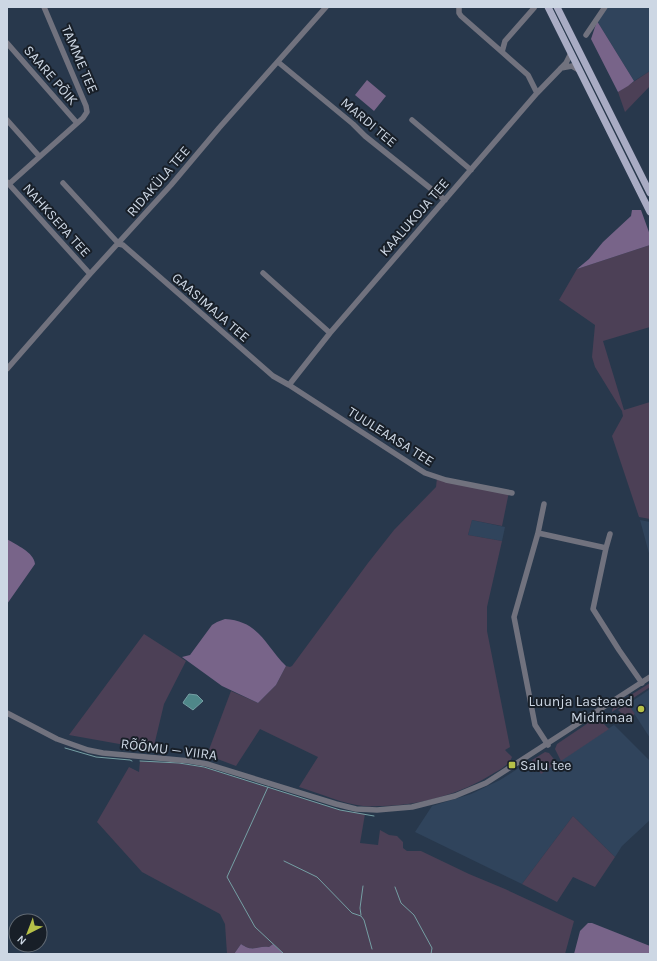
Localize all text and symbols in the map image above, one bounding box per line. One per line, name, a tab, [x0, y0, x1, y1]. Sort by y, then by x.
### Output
street label: TAMME TEE	[58, 23, 101, 96]
street label: SAARE PÕIK	[20, 42, 81, 109]
street label: MARDI TEE	[337, 94, 400, 151]
street label: RIDAKÜLA TEE	[123, 143, 194, 220]
street label: KAALUKOJA TEE	[376, 175, 453, 260]
street label: NAHKSEPA TEE	[19, 180, 94, 261]
street label: GAASIMAJA TEE	[168, 269, 253, 346]
street label: TUULEAASA TEE	[345, 403, 437, 470]
place label: Luunja Lasteaed Midrimaa	[528, 693, 633, 726]
marker: Luunja Lasteaed Midrimaa	[636, 704, 646, 714]
street label: RÕÕMU — VIIRA	[120, 735, 218, 764]
place label: Salu tee	[520, 757, 572, 774]
marker: Salu tee	[507, 760, 517, 770]
north arrow	[8, 913, 48, 953]
text: N	[14, 933, 29, 948]

